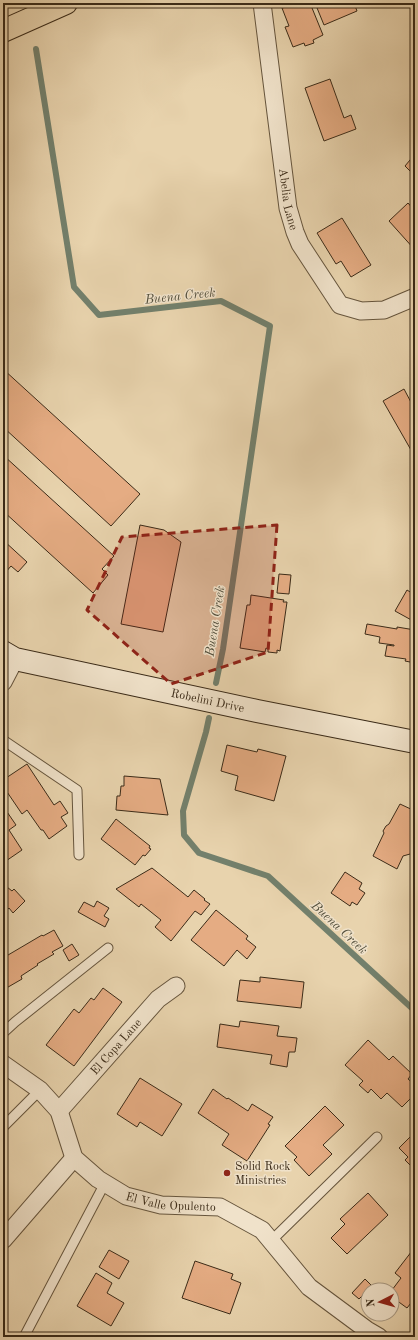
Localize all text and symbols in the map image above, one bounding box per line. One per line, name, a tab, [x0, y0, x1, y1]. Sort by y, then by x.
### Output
street label: Abelia Lane	[276, 168, 299, 232]
water label: Buena Creek	[143, 286, 216, 307]
water label: Buena Creek	[203, 585, 227, 658]
street label: Robelini Drive	[170, 688, 246, 715]
water label: Buena Creek	[308, 898, 369, 957]
street label: El Copa Lane	[89, 1017, 145, 1078]
place label: Solid Rock Ministries	[235, 1161, 291, 1187]
marker: Solid Rock Ministries	[222, 1168, 232, 1178]
street label: El Valle Opulento	[124, 1191, 216, 1214]
north arrow	[360, 1282, 400, 1322]
text: N	[366, 1298, 377, 1308]

